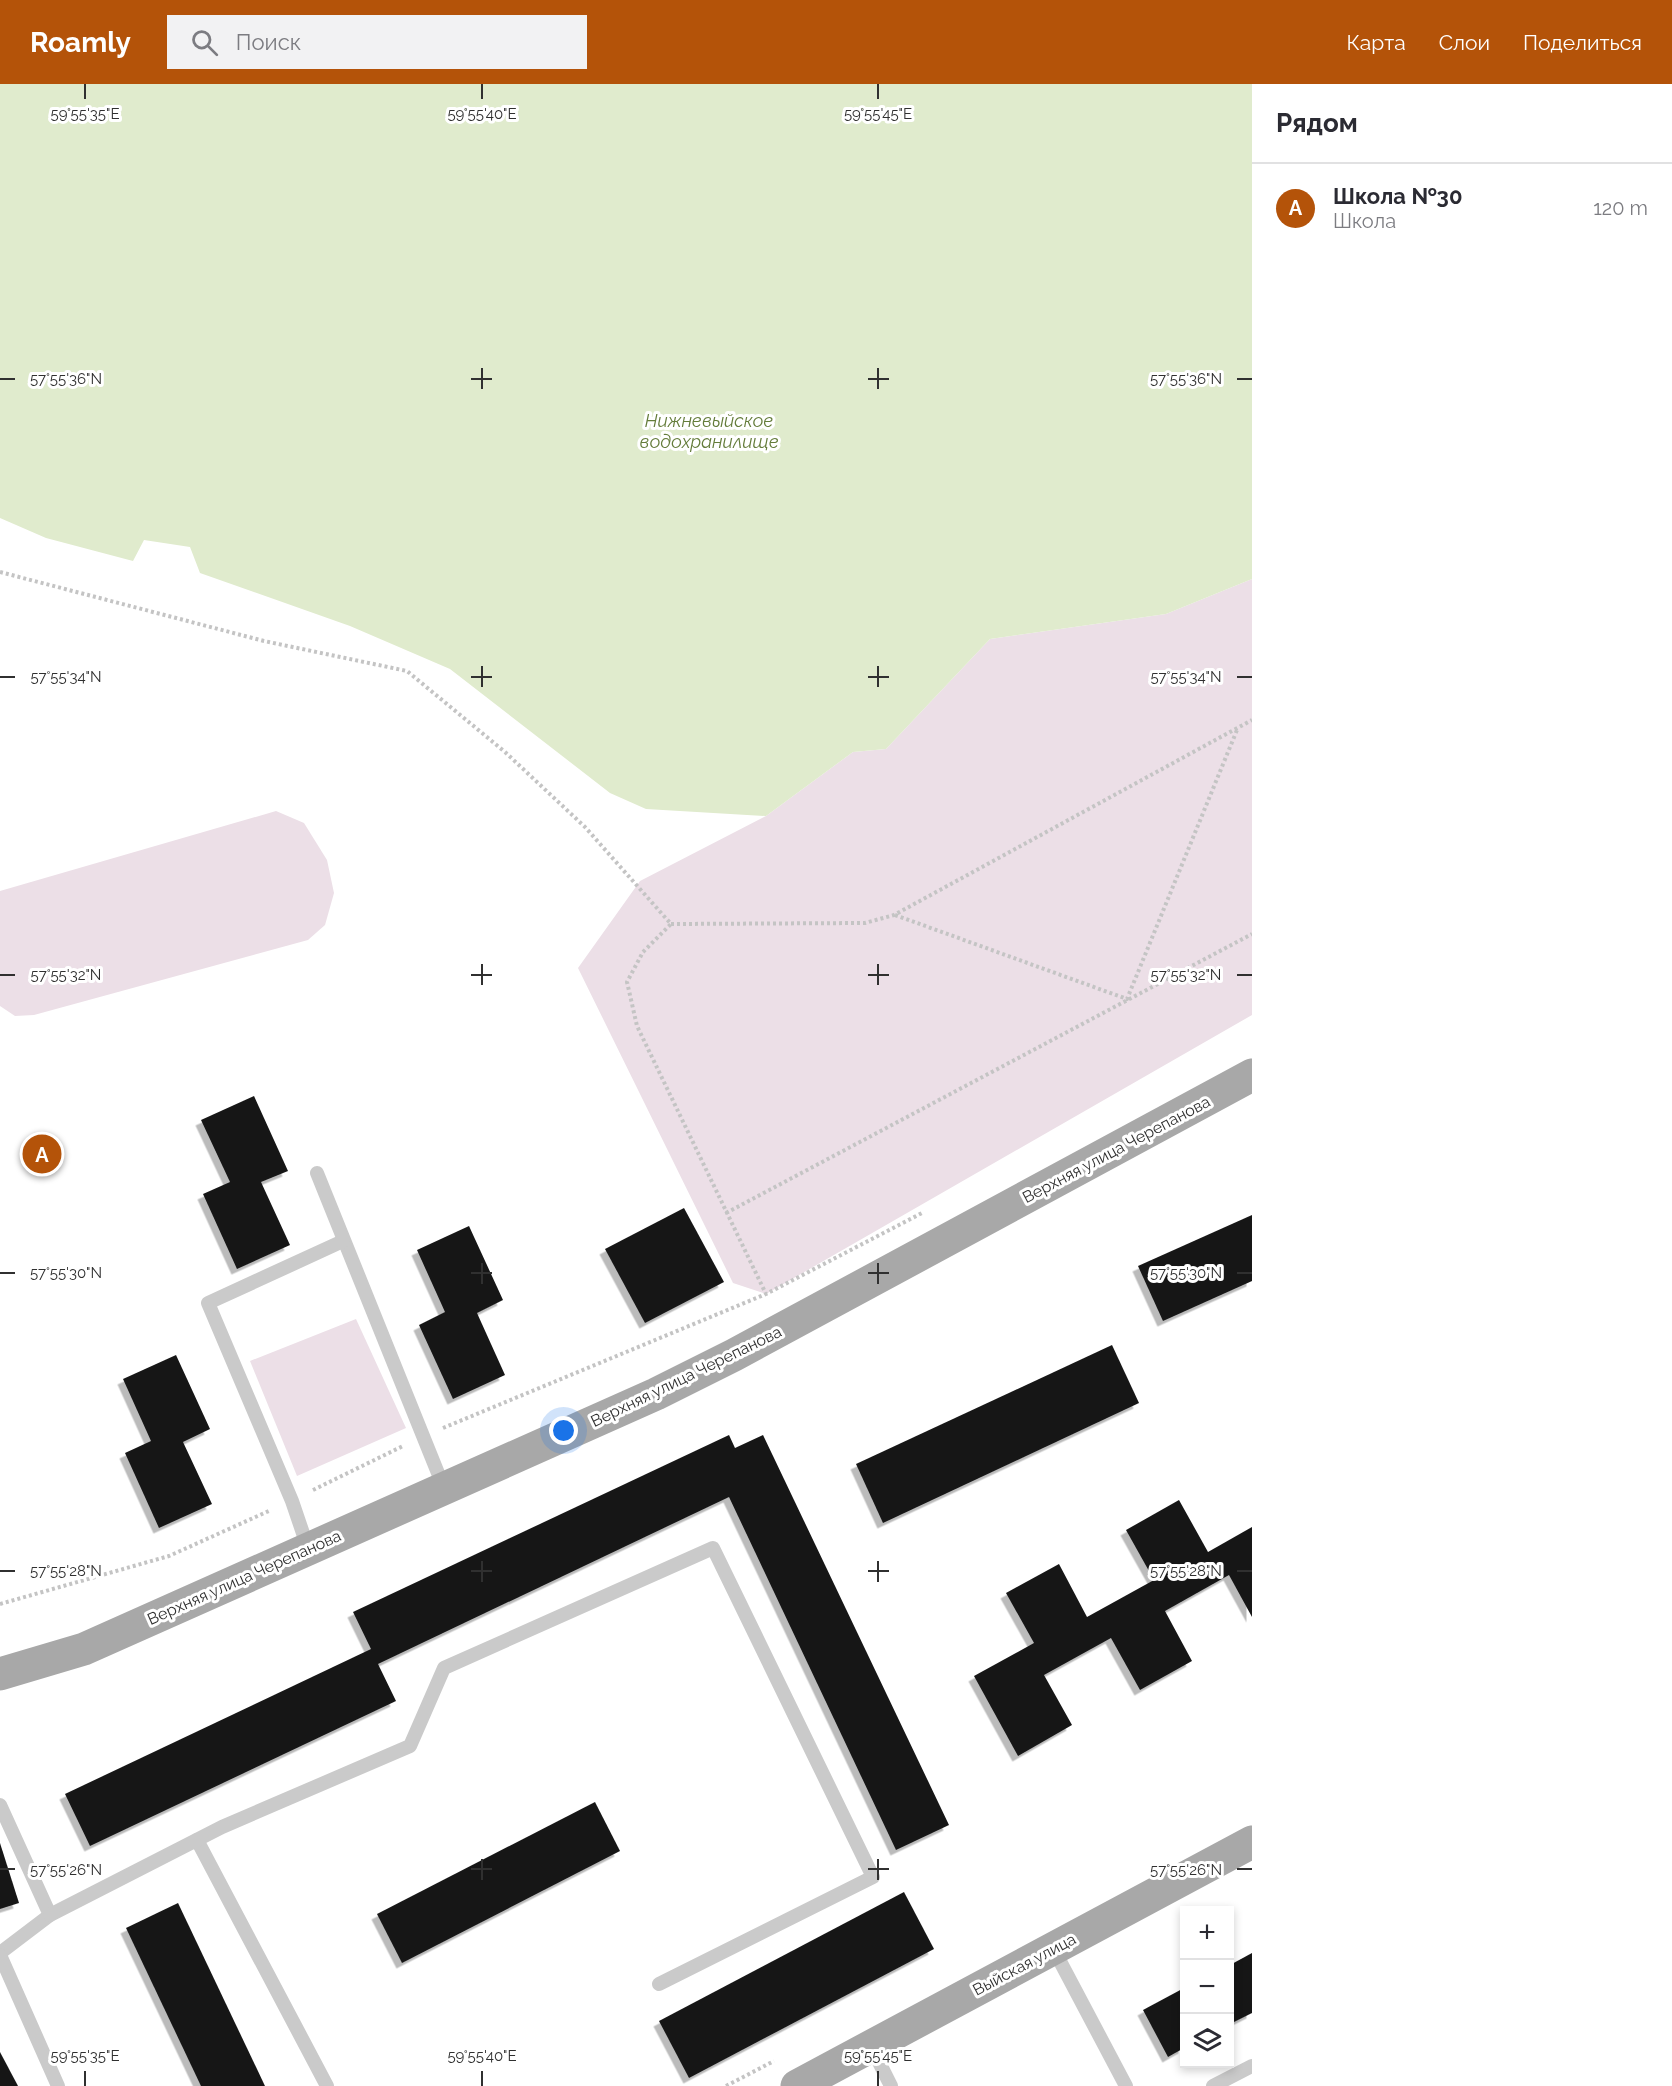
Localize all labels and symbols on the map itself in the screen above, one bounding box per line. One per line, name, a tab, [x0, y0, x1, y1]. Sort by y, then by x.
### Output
text: 59°55'35"E	[50, 105, 120, 123]
text: 59°55'40"E	[447, 105, 517, 123]
text: 59°55'45"E	[844, 105, 912, 123]
text: 57°55'36"N	[30, 370, 102, 388]
text: 57°55'36"N	[1150, 370, 1222, 388]
water label: Нижневыйское водохранилище	[639, 410, 779, 452]
text: 57°55'34"N	[30, 668, 102, 686]
text: 57°55'34"N	[1150, 668, 1222, 686]
text: 57°55'32"N	[31, 966, 101, 984]
text: 57°55'32"N	[1151, 966, 1221, 984]
street label: Верхняя улица Черепанова	[1019, 1092, 1213, 1207]
pin: A	[22, 1132, 62, 1176]
text: 57°55'30"N	[30, 1264, 102, 1282]
text: 57°55'30"N	[1150, 1264, 1222, 1282]
street label: Верхняя улица Черепанова	[588, 1322, 785, 1431]
your location	[549, 1416, 578, 1445]
street label: Верхняя улица Черепанова	[145, 1526, 344, 1629]
text: 57°55'28"N	[30, 1562, 102, 1580]
text: 57°55'28"N	[1150, 1562, 1222, 1580]
text: 57°55'26"N	[30, 1861, 102, 1879]
text: 57°55'26"N	[1150, 1861, 1222, 1879]
street label: Выйская улица	[969, 1929, 1079, 2000]
text: 59°55'35"E	[50, 2047, 120, 2065]
text: 59°55'40"E	[447, 2047, 517, 2065]
text: 59°55'45"E	[844, 2047, 912, 2065]

